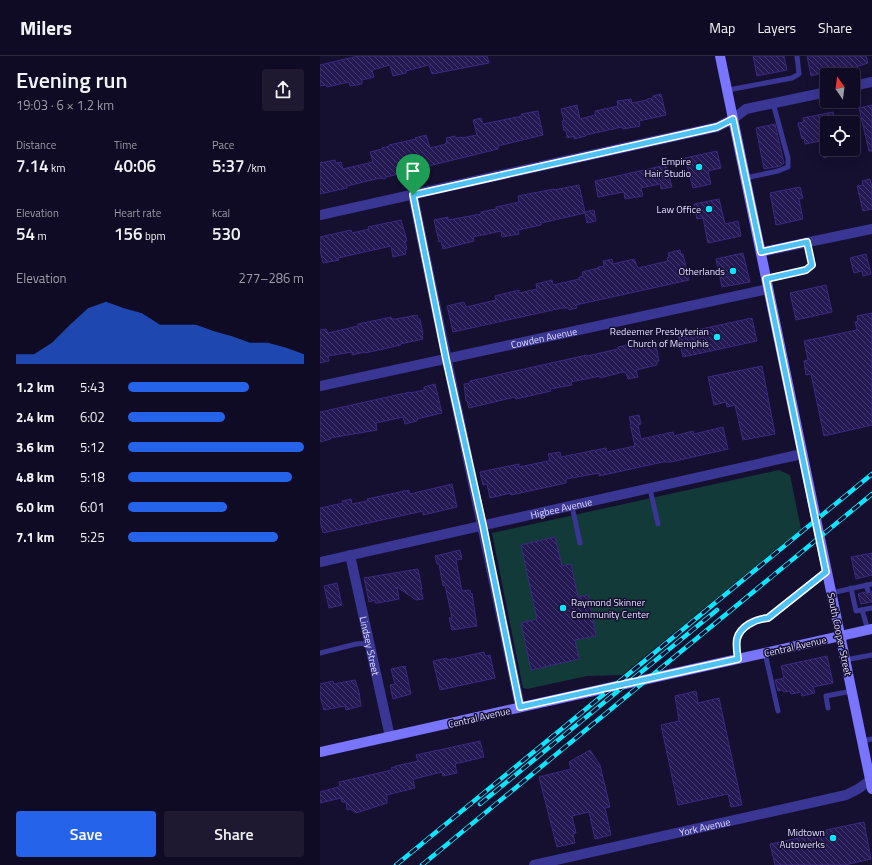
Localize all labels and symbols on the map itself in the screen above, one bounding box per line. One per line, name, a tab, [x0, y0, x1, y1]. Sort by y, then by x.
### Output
north arrow	[820, 68, 860, 108]
pin	[396, 154, 430, 195]
place label: Empire Hair Studio	[644, 154, 691, 181]
marker: Empire Hair Studio	[694, 162, 704, 172]
place label: Law Office	[657, 202, 701, 217]
marker: Law Office	[704, 204, 714, 214]
place label: Otherlands	[678, 264, 725, 279]
marker: Otherlands	[728, 266, 738, 276]
street label: Cowden Avenue	[509, 324, 578, 352]
place label: Redeemer Presbyterian Church of Memphis	[610, 324, 709, 351]
marker: Redeemer Presbyterian Church of Memphis	[712, 332, 722, 342]
street label: Higbee Avenue	[529, 494, 594, 523]
street label: South Cooper Street	[823, 591, 856, 678]
place label: Raymond Skinner Community Center	[571, 595, 650, 622]
marker: Raymond Skinner Community Center	[558, 603, 568, 613]
street label: Lindsey Street	[356, 615, 383, 677]
street label: Central Avenue	[762, 632, 828, 661]
street label: Central Avenue	[446, 703, 512, 732]
street label: York Avenue	[678, 814, 732, 840]
place label: Midtown Autowerks	[779, 825, 825, 852]
marker: Midtown Autowerks	[828, 833, 838, 843]

